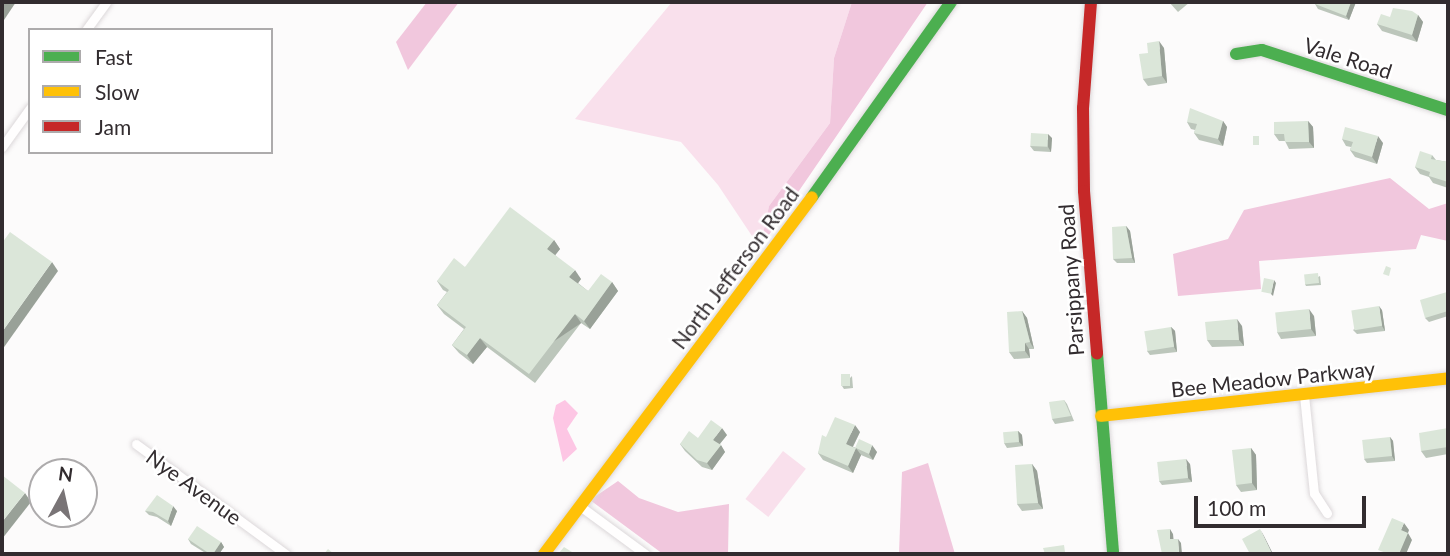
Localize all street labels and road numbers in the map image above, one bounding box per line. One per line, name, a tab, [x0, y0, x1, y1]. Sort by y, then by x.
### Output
street label: Vale Road	[1301, 32, 1395, 84]
street label: North Jefferson Road	[666, 182, 804, 354]
street label: Parsippany Road	[1053, 203, 1089, 357]
street label: Bee Meadow Parkway	[1170, 356, 1376, 402]
street label: Nye Avenue	[141, 444, 247, 530]

